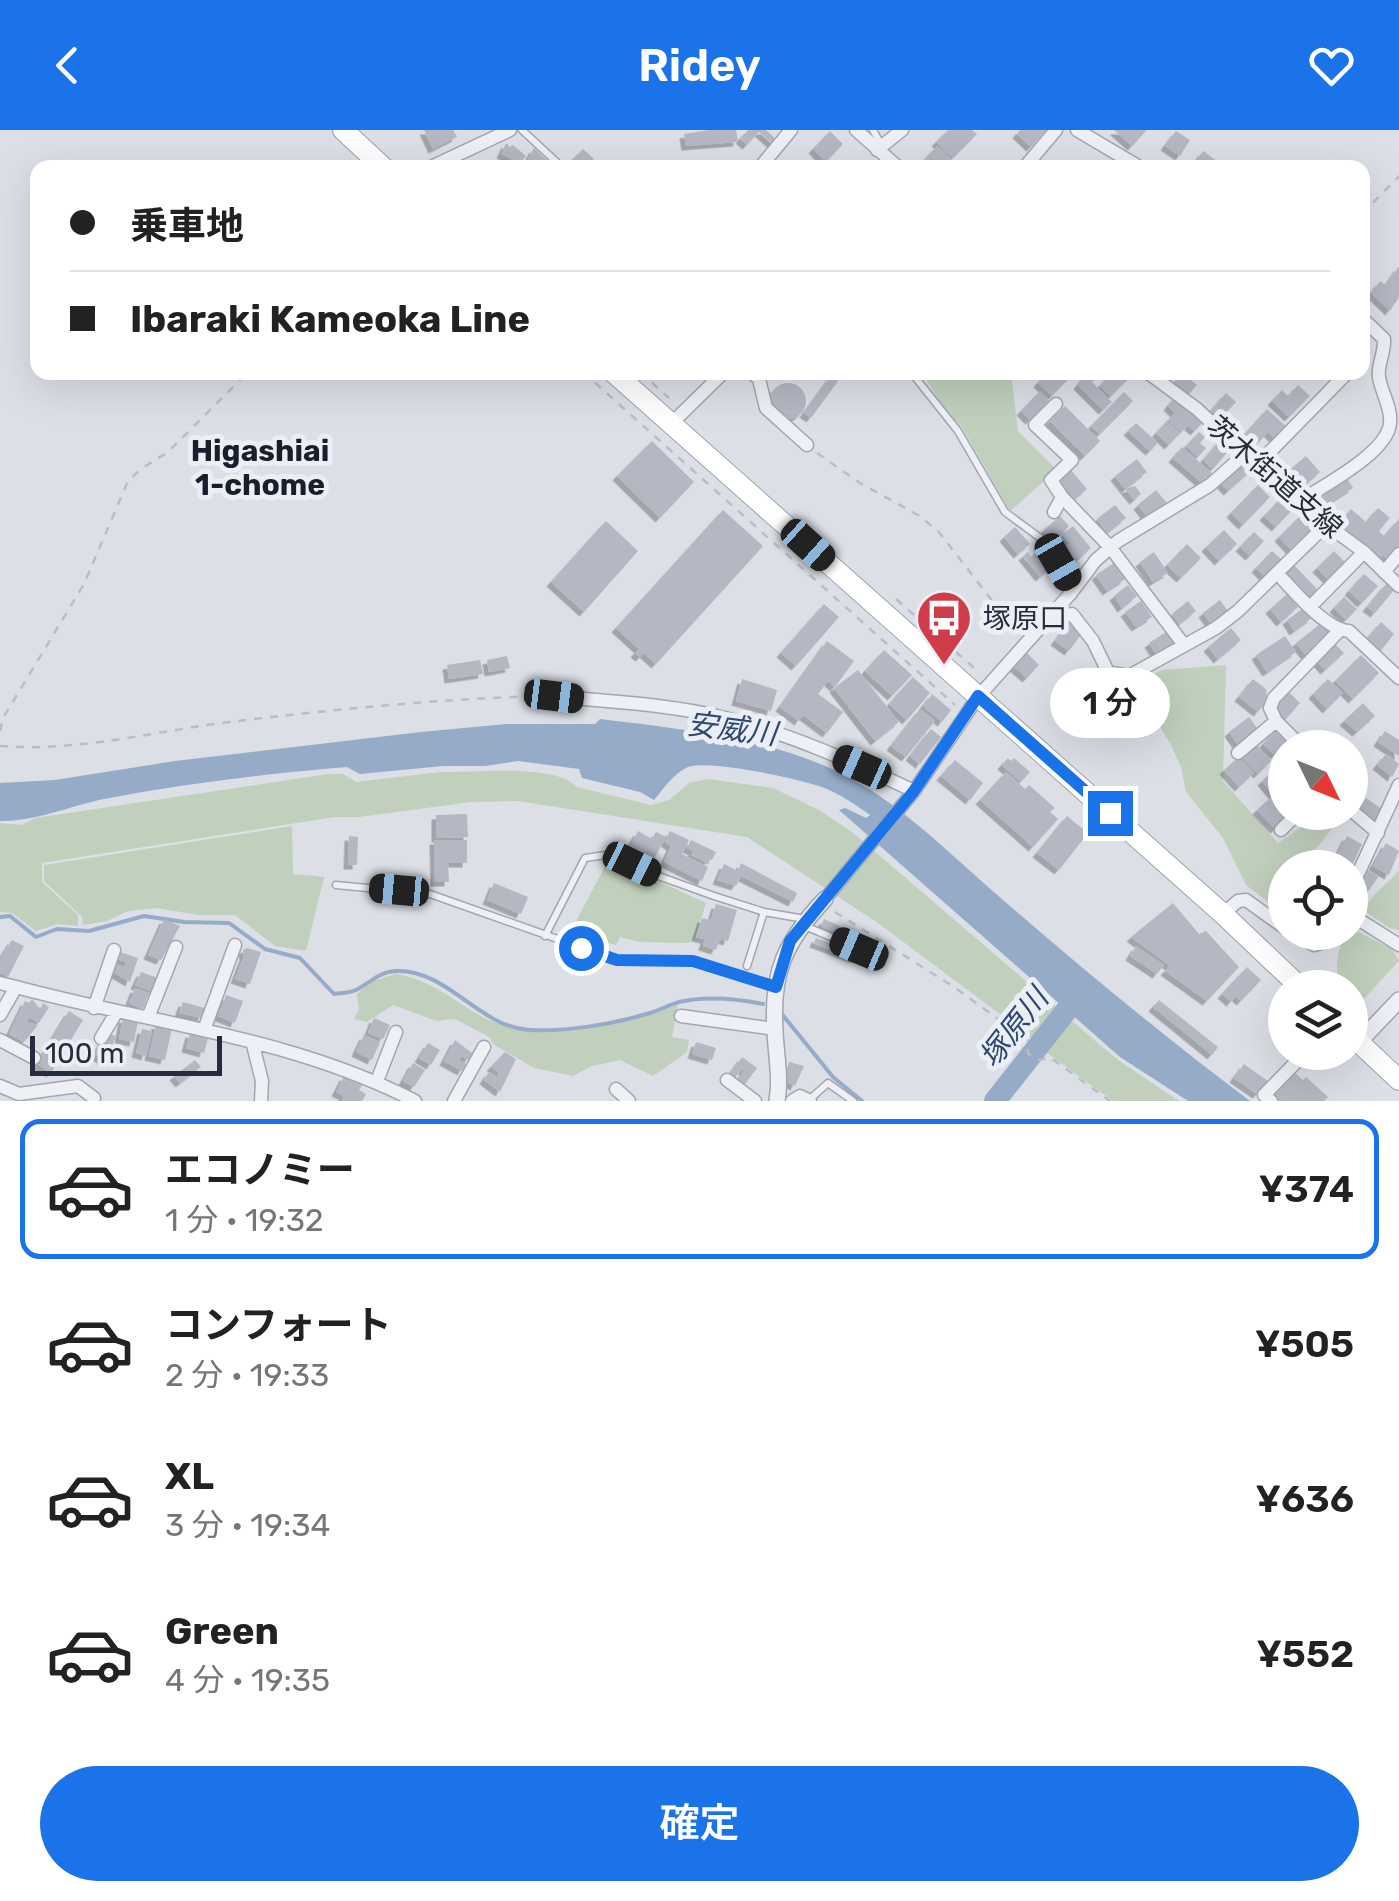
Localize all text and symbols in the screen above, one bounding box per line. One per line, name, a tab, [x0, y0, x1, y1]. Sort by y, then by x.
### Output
icon: back	[40, 38, 95, 93]
icon: heart	[1304, 38, 1359, 93]
text: Ridey	[638, 39, 761, 92]
text: 乗車地	[130, 203, 244, 249]
text: Ibaraki Kameoka Line	[130, 296, 530, 342]
street label: 茨木街道支線	[1201, 409, 1349, 545]
district label: Higashiai 1-chome	[191, 433, 329, 503]
car	[776, 514, 840, 576]
car	[1030, 529, 1086, 595]
bus stop icon: 塚原口	[914, 588, 974, 667]
place label: 塚原口	[983, 602, 1067, 635]
callout: 1 分	[1050, 668, 1170, 738]
car	[522, 677, 586, 715]
text: 1 分	[1083, 684, 1137, 722]
water label: 安威川	[685, 706, 782, 753]
north arrow	[1268, 730, 1368, 830]
map controls	[1268, 730, 1368, 1070]
car	[828, 741, 896, 793]
route end	[1088, 791, 1133, 836]
car	[598, 837, 666, 891]
button: locate	[1268, 850, 1368, 950]
car	[368, 872, 430, 908]
car	[826, 923, 892, 975]
route start	[559, 926, 604, 971]
button: layers	[1268, 970, 1368, 1070]
water label: 塚原川	[972, 979, 1058, 1075]
scale bar	[30, 1031, 222, 1076]
text: 100 m	[45, 1037, 124, 1070]
icon: car	[45, 1144, 135, 1234]
text: エコノミー	[165, 1147, 355, 1193]
text: ¥374	[1259, 1166, 1354, 1212]
text: 1 分 · 19:32	[165, 1201, 324, 1239]
icon: car	[45, 1299, 135, 1389]
text: コンフォート	[165, 1302, 392, 1348]
text: ¥505	[1255, 1321, 1354, 1367]
text: 2 分 · 19:33	[165, 1356, 329, 1394]
text: XL	[165, 1453, 214, 1499]
icon: car	[45, 1454, 135, 1544]
text: ¥636	[1256, 1476, 1354, 1522]
text: 3 分 · 19:34	[165, 1506, 330, 1544]
text: Green	[165, 1608, 279, 1654]
icon: car	[45, 1609, 135, 1699]
text: ¥552	[1256, 1631, 1354, 1677]
text: 4 分 · 19:35	[165, 1661, 330, 1699]
button: 確定	[40, 1766, 1359, 1881]

